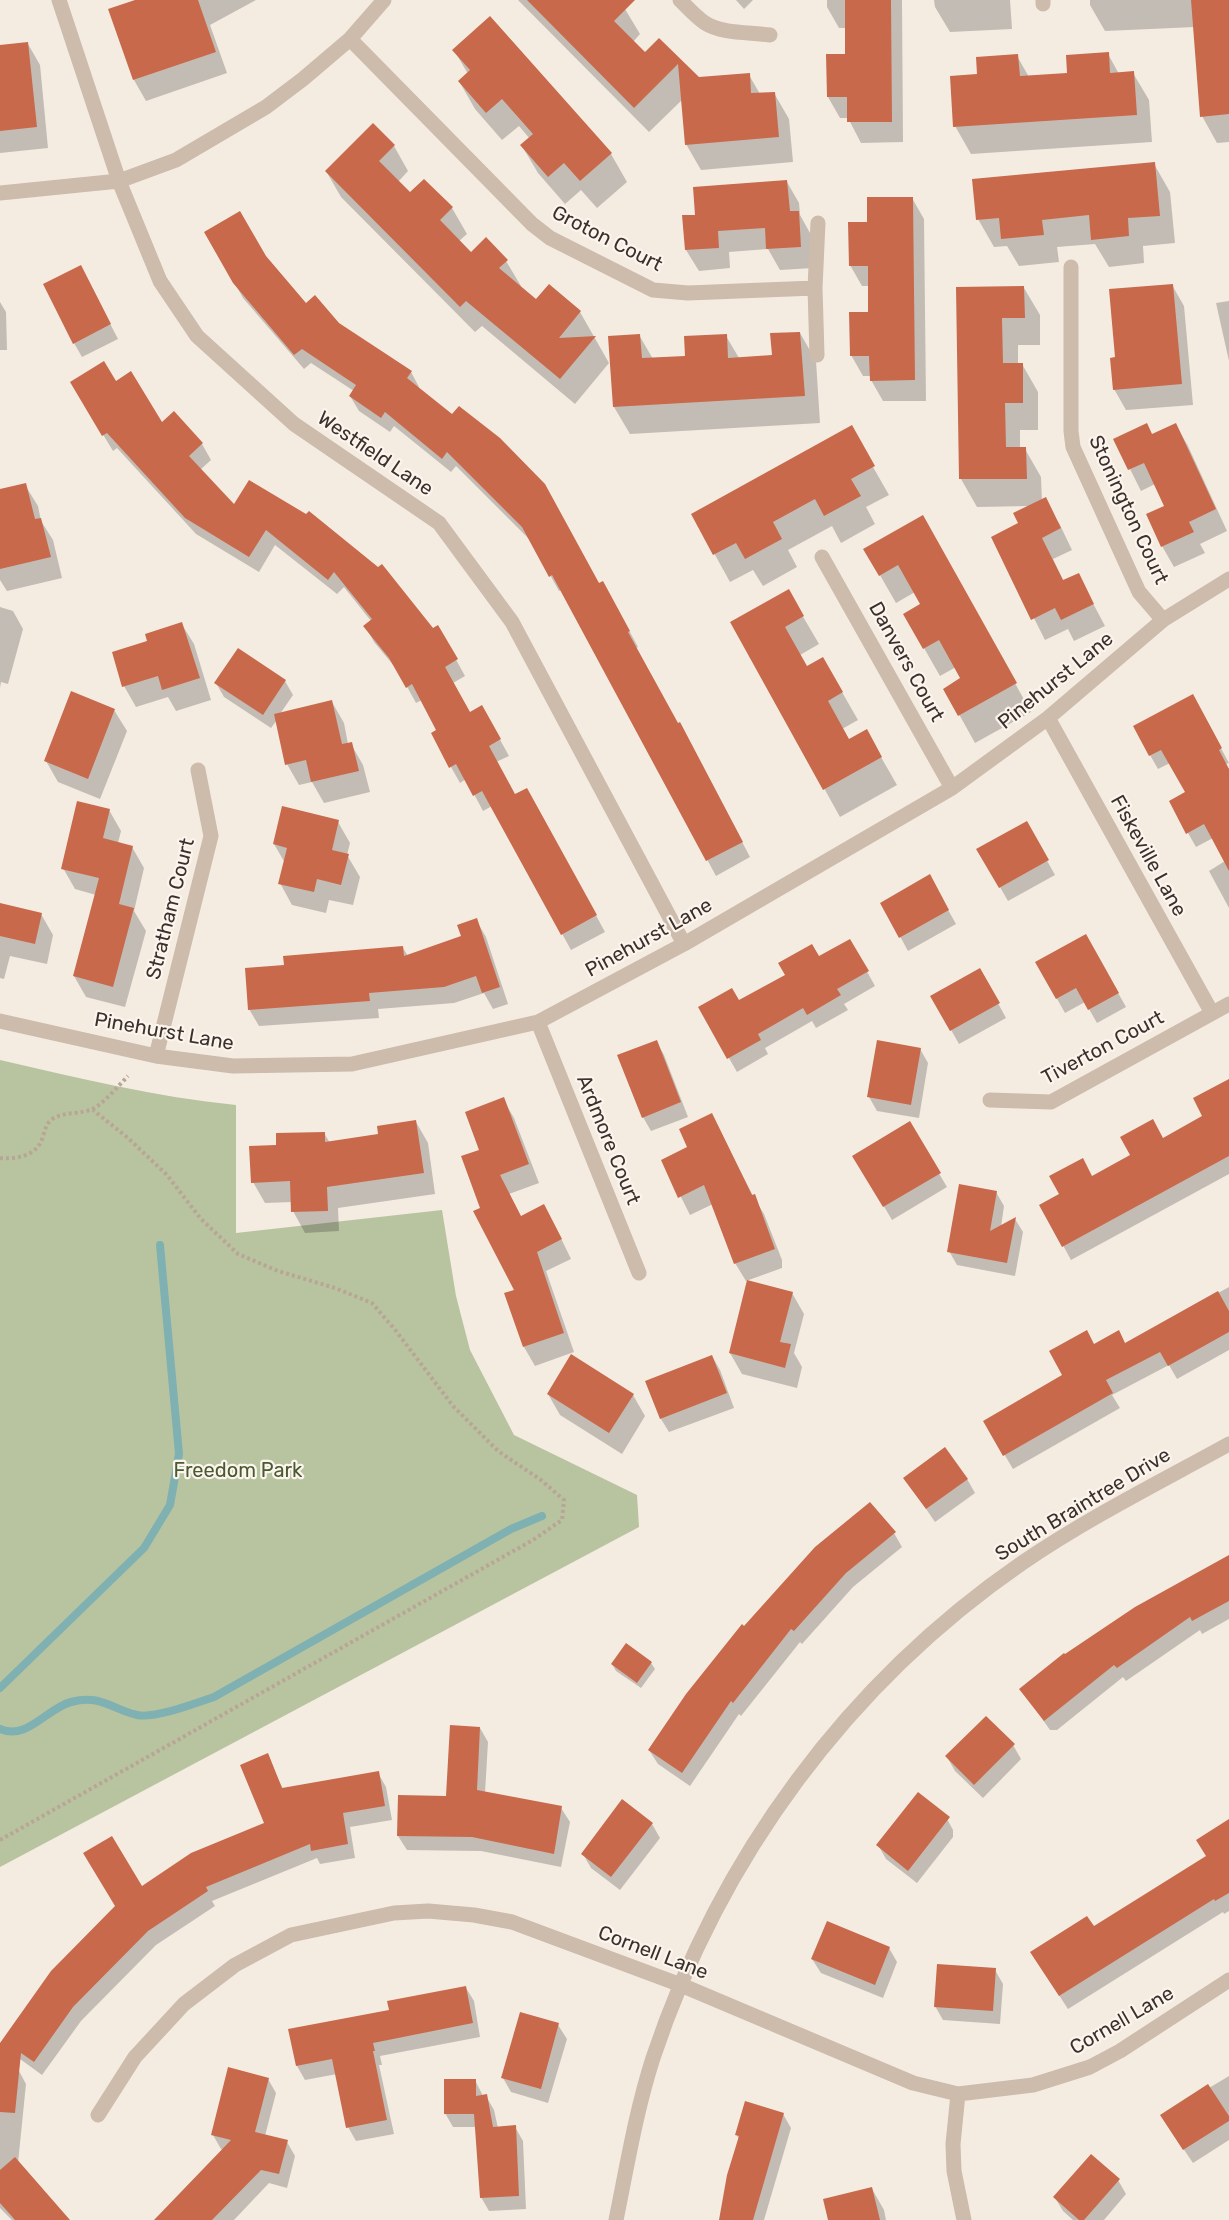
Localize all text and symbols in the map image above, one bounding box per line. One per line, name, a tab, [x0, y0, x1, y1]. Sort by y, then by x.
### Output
street label: Groton Court	[548, 201, 666, 277]
street label: Westfield Lane	[313, 407, 437, 501]
street label: Stonington Court	[1083, 432, 1173, 588]
street label: Danvers Court	[863, 598, 949, 726]
street label: Pinehurst Lane	[994, 627, 1118, 735]
street label: Fiskeville Lane	[1105, 791, 1191, 921]
street label: Stratham Court	[142, 836, 200, 982]
street label: Pinehurst Lane	[581, 893, 717, 983]
street label: Tiverton Court	[1038, 1006, 1168, 1090]
street label: Pinehurst Lane	[92, 1008, 236, 1056]
street label: Ardmore Court	[571, 1072, 645, 1208]
street label: South Braintree Drive	[991, 1443, 1175, 1567]
park label: Freedom Park	[174, 1459, 302, 1483]
street label: Cornell Lane	[595, 1921, 711, 1985]
street label: Cornell Lane	[1066, 1982, 1178, 2060]

